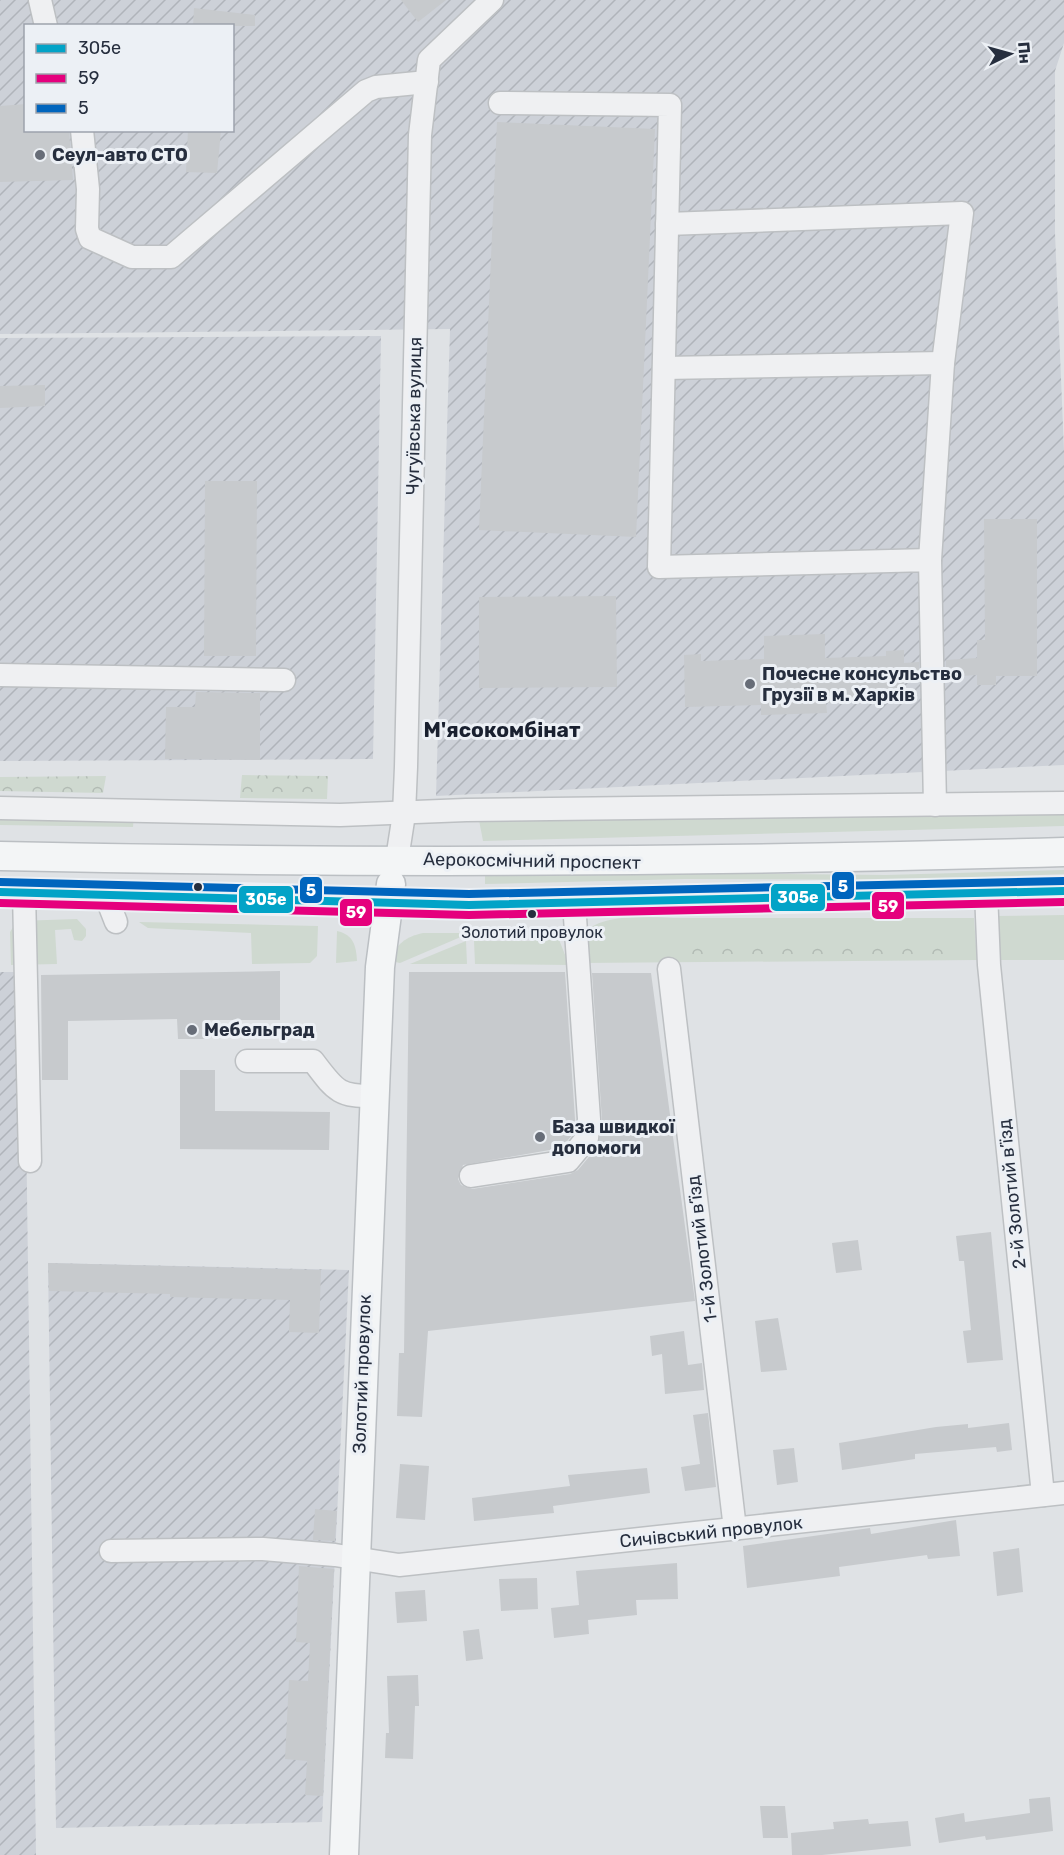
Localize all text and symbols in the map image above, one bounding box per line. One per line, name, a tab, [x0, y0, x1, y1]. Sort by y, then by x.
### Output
legend	[24, 24, 234, 132]
north arrow	[980, 24, 1040, 84]
text: 305e	[78, 37, 121, 59]
text: Пн	[1014, 41, 1035, 65]
text: 59	[78, 67, 99, 89]
text: 5	[78, 97, 89, 119]
place label: Сеул-авто СТО	[52, 144, 188, 166]
marker: Сеул-авто СТО	[33, 148, 47, 162]
street label: Чугуївська вулиця	[402, 337, 426, 495]
place label: Почесне консульство Грузії в м. Харків	[762, 663, 962, 706]
marker: Почесне консульство Грузії в м. Харків	[743, 677, 757, 691]
district label: М'ясокомбінат	[424, 717, 581, 742]
street label: Аерокосмічний проспект	[423, 848, 641, 874]
line badge: 5	[831, 871, 855, 900]
line badge: 5	[299, 876, 323, 904]
text: 5	[838, 877, 848, 896]
unlabelled marker	[192, 881, 204, 893]
text: 5	[306, 881, 316, 900]
line badge: 305e	[770, 883, 826, 912]
line badge: 305e	[238, 885, 294, 914]
text: 305e	[777, 888, 819, 907]
text: 305e	[245, 890, 287, 909]
line badge: 59	[871, 891, 905, 920]
text: 59	[878, 897, 898, 916]
line badge: 59	[339, 898, 373, 927]
text: 59	[346, 903, 366, 922]
marker: Золотий провулок	[526, 908, 538, 920]
place label: Золотий провулок	[461, 923, 603, 942]
place label: Мебельград	[204, 1019, 315, 1041]
marker: Мебельград	[185, 1023, 199, 1037]
place label: База швидкої допомоги	[552, 1116, 676, 1159]
street label: 2-й Золотий в’їзд	[993, 1118, 1031, 1270]
marker: База швидкої допомоги	[533, 1130, 547, 1144]
street label: 1-й Золотий в’їзд	[682, 1174, 722, 1324]
street label: Золотий провулок	[348, 1294, 376, 1454]
street label: Сичівський провулок	[618, 1511, 804, 1553]

